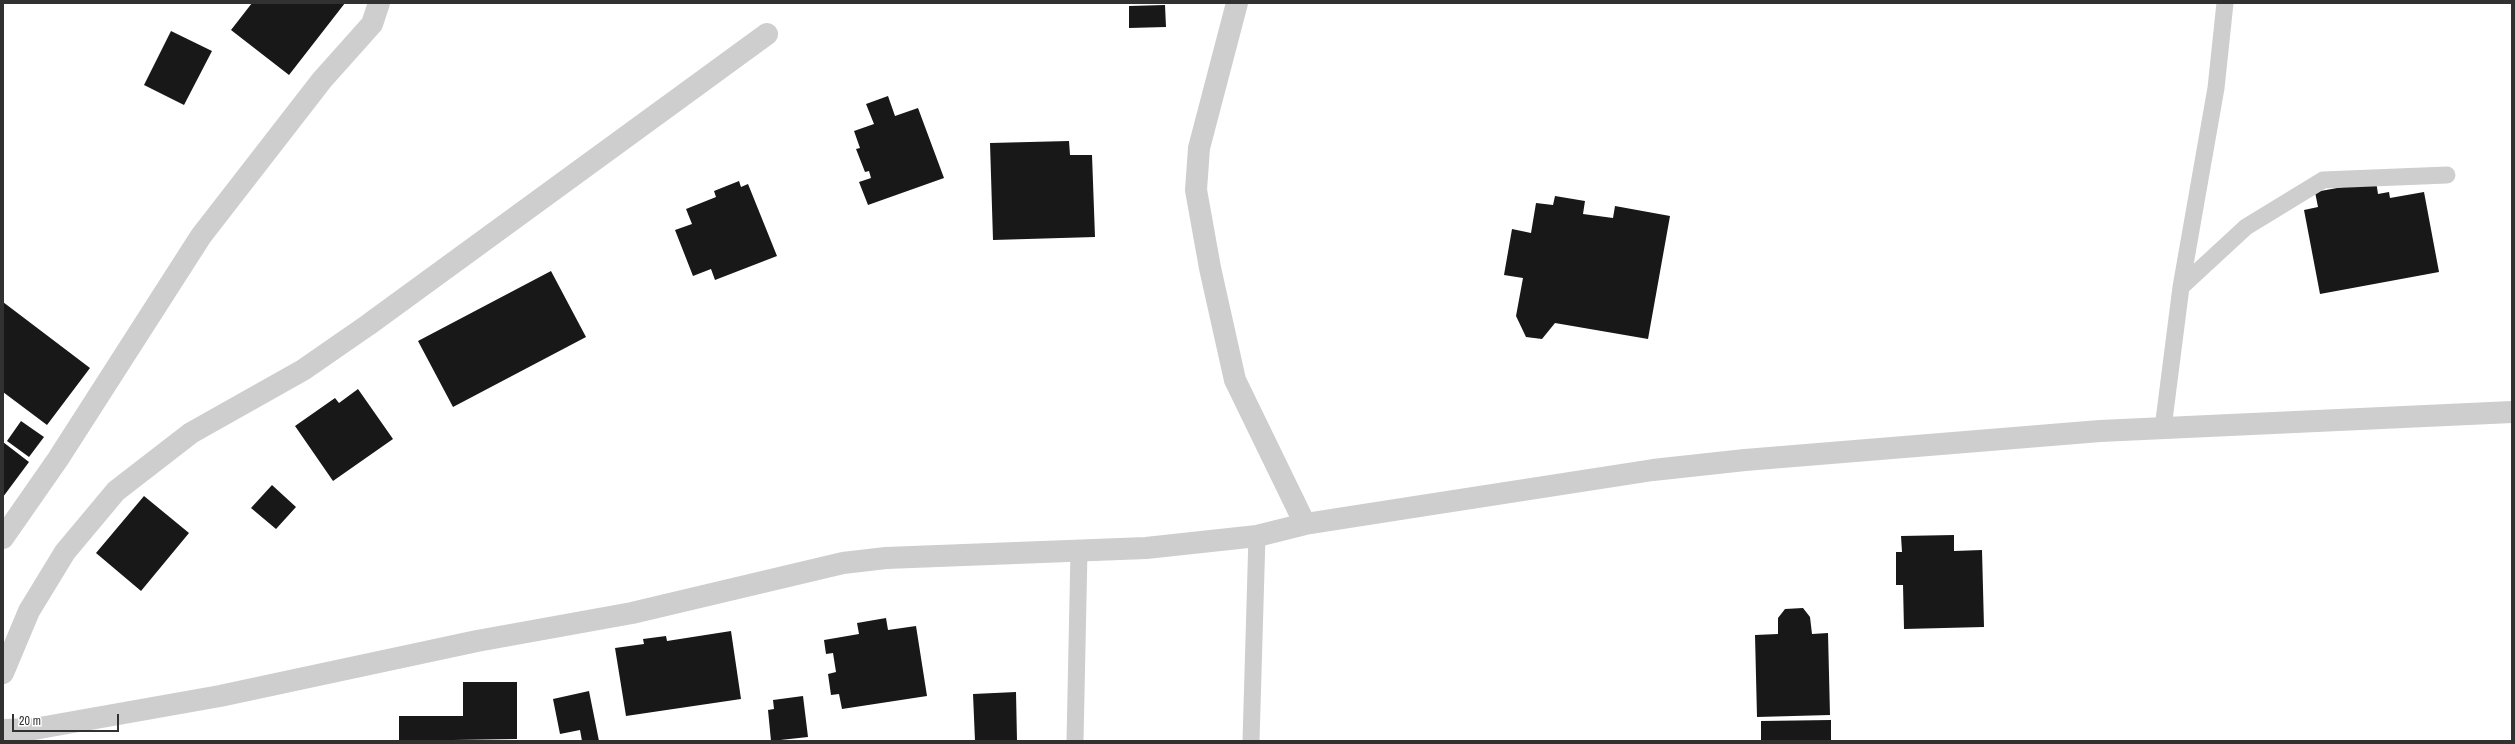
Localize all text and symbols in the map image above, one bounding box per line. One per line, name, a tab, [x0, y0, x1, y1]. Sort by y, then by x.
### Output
scale bar	[14, 706, 121, 732]
text: 20 m	[19, 713, 41, 729]

